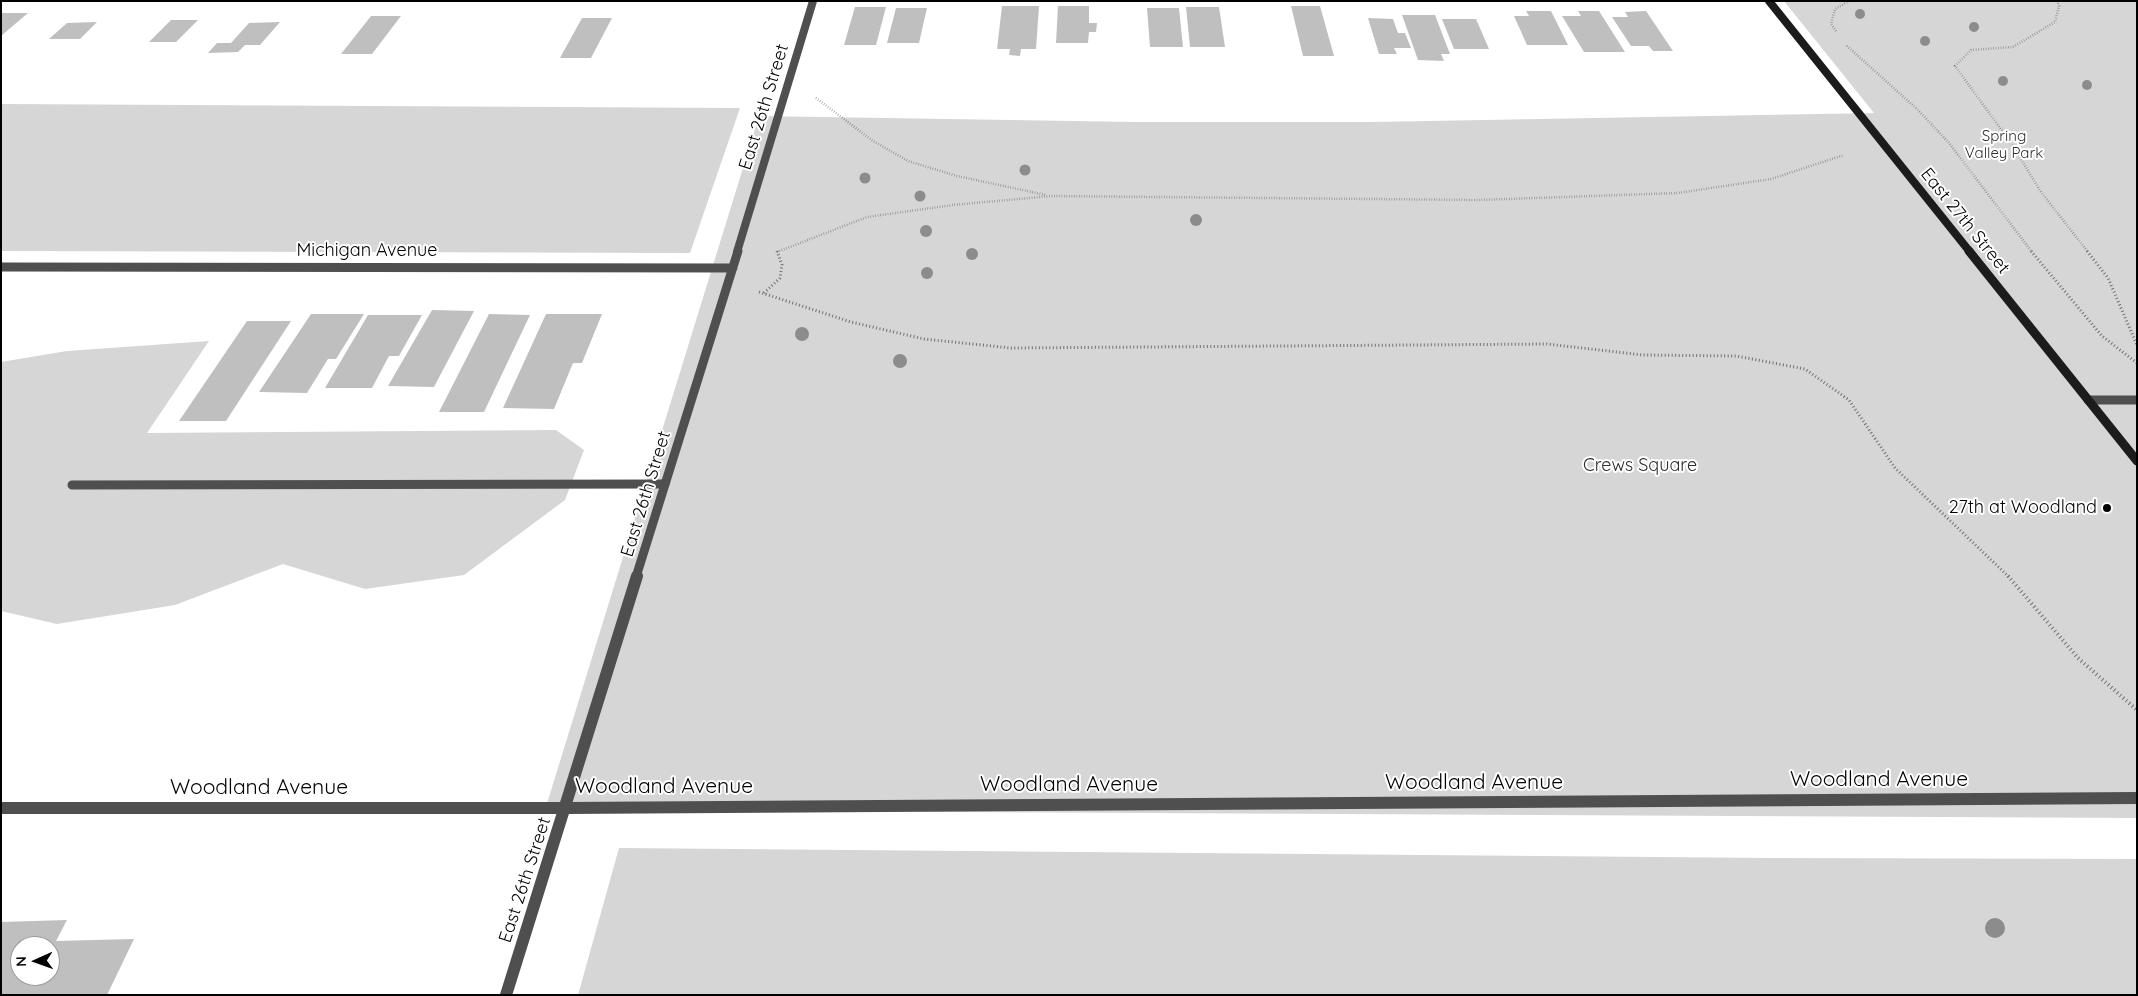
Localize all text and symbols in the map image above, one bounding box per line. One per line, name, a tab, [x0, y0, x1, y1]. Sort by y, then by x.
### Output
street label: East 26th Street	[735, 41, 793, 173]
park label: Spring Valley Park	[1965, 127, 2043, 162]
street label: East 27th Street	[1916, 164, 2014, 278]
street label: Michigan Avenue	[296, 240, 438, 262]
street label: East 26th Street	[617, 428, 675, 560]
park label: Crews Square	[1583, 455, 1697, 477]
place label: 27th at Woodland	[1949, 497, 2097, 519]
marker: 27th at Woodland	[2101, 502, 2113, 514]
street label: Woodland Avenue	[1790, 767, 1968, 793]
street label: Woodland Avenue	[1385, 770, 1563, 796]
street label: Woodland Avenue	[980, 772, 1158, 798]
street label: Woodland Avenue	[575, 774, 753, 800]
street label: Woodland Avenue	[170, 775, 348, 801]
street label: East 26th Street	[495, 815, 555, 945]
north arrow	[10, 936, 60, 986]
text: N	[12, 956, 30, 967]

